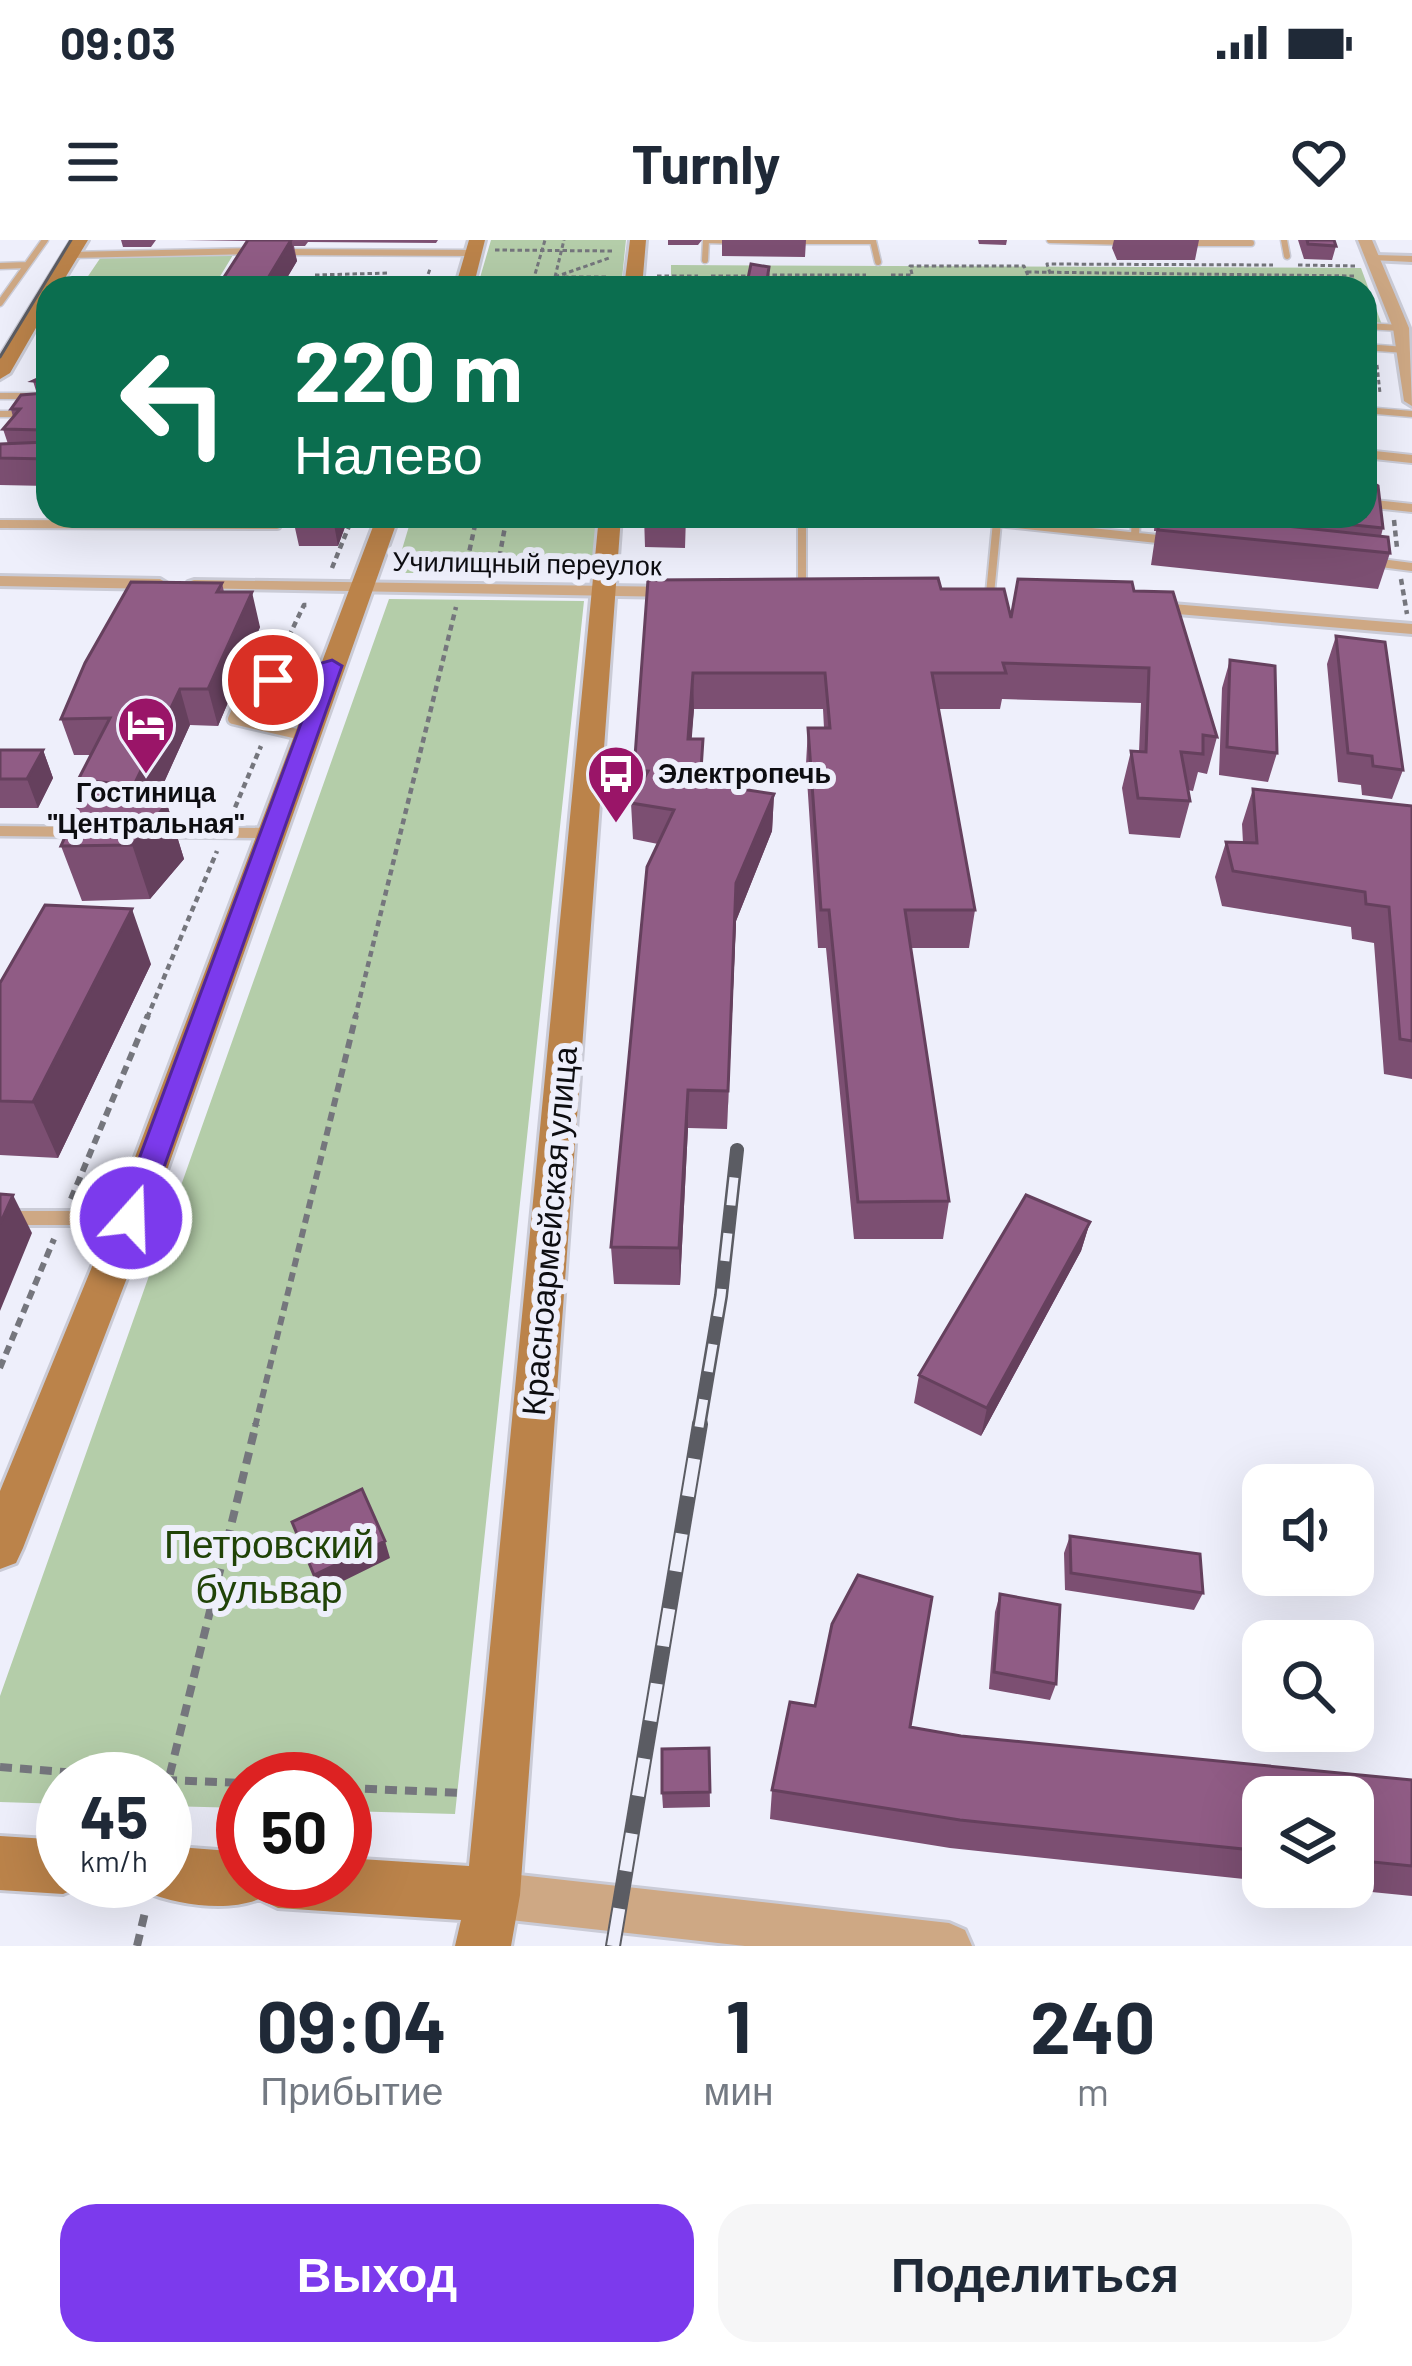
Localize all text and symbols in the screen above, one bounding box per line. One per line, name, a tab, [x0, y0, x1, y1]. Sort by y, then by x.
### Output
text: 09:03	[60, 15, 176, 69]
icon: menu	[60, 129, 126, 195]
icon: heart	[1286, 129, 1352, 195]
text: Turnly	[631, 130, 781, 195]
text: 220 m	[294, 318, 523, 419]
icon: left	[96, 324, 252, 480]
text: Налево	[294, 420, 483, 485]
street label: Училищный переулок	[392, 544, 662, 581]
pin	[222, 629, 324, 731]
icon: arrive	[240, 647, 306, 713]
hotel icon: Гостиница "Центральная"	[115, 694, 177, 776]
bus stop icon: Электропечь	[585, 743, 647, 825]
place label: Электропечь	[658, 756, 831, 789]
place label: Гостиница "Центральная"	[48, 775, 244, 839]
street label: Красноармейская улица	[512, 1044, 584, 1417]
position arrow	[68, 1155, 194, 1281]
map controls	[1242, 1464, 1374, 1908]
button: sound	[1242, 1464, 1374, 1596]
park label: Петровский бульвар	[164, 1519, 374, 1611]
button: search	[1242, 1620, 1374, 1752]
speed limit sign: 50	[216, 1752, 372, 1908]
button: layers	[1242, 1776, 1374, 1908]
text: 45	[80, 1779, 148, 1851]
text: km/h	[80, 1842, 148, 1878]
text: 09:04	[257, 1981, 447, 2067]
text: 1	[726, 1981, 751, 2067]
text: 240	[1030, 1982, 1155, 2068]
text: Прибытие	[260, 2066, 443, 2113]
text: мин	[704, 2066, 774, 2113]
text: m	[1077, 2067, 1109, 2114]
button: Выход	[60, 2204, 694, 2342]
button: Поделиться	[718, 2204, 1352, 2342]

